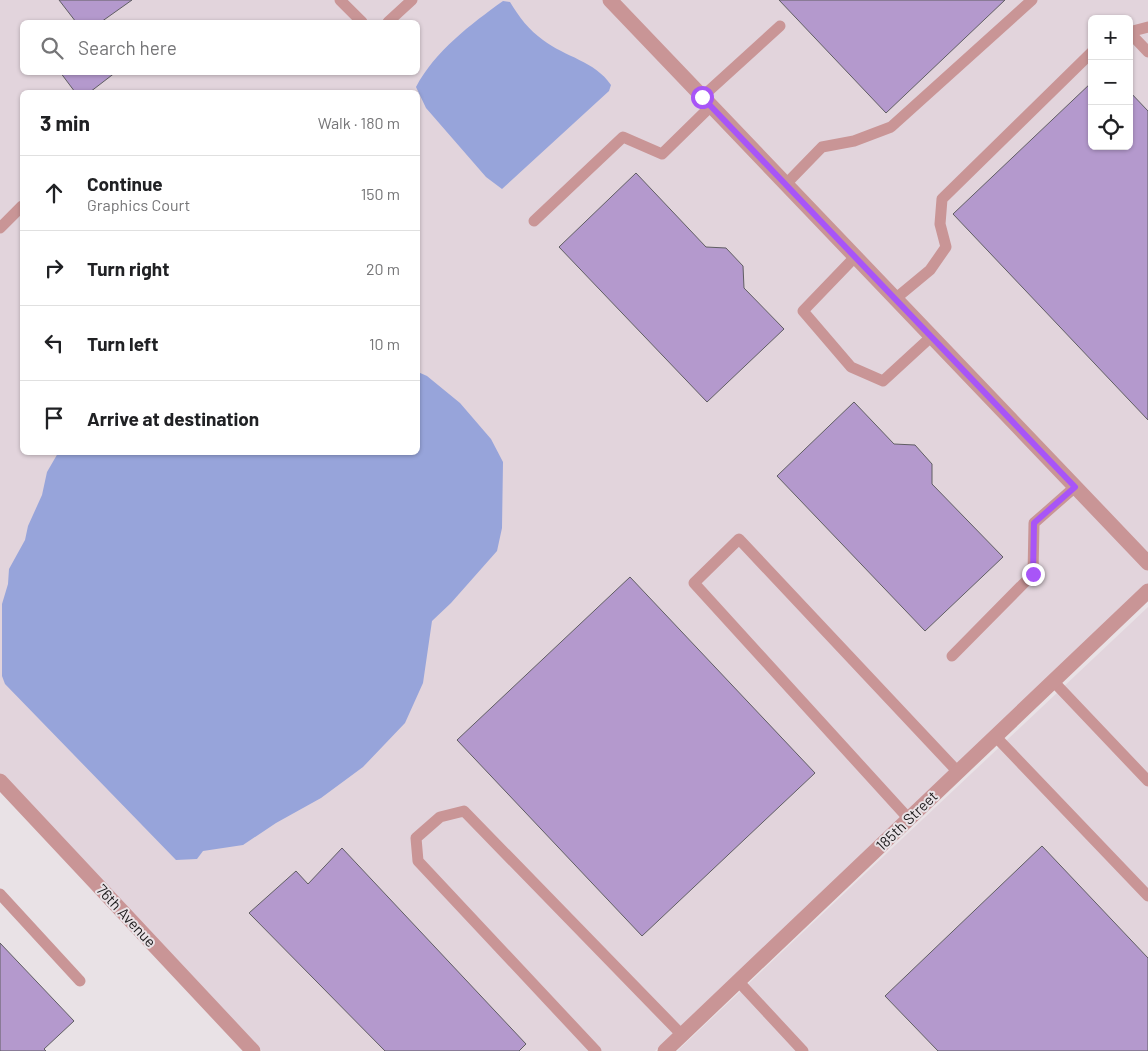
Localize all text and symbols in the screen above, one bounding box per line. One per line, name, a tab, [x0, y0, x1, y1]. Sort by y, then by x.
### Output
map controls	[1088, 15, 1133, 150]
button: +	[1088, 15, 1133, 60]
search box	[20, 20, 420, 75]
icon: search	[38, 34, 66, 62]
text: Search here	[78, 36, 177, 59]
button: −	[1088, 60, 1133, 105]
route start	[691, 86, 714, 109]
button: locate	[1088, 105, 1133, 150]
text: 3 min	[40, 110, 90, 135]
text: Walk · 180 m	[318, 113, 400, 132]
text: Continue	[87, 172, 163, 195]
icon: ahead	[40, 179, 68, 207]
text: 150 m	[361, 184, 400, 203]
text: Graphics Court	[87, 195, 190, 214]
icon: right	[40, 254, 68, 282]
text: Turn right	[87, 257, 169, 280]
text: 20 m	[366, 259, 400, 278]
icon: left	[40, 329, 68, 357]
text: Turn left	[87, 332, 158, 355]
text: 10 m	[369, 334, 400, 353]
icon: arrive	[40, 404, 68, 432]
text: Arrive at destination	[87, 407, 259, 430]
route end	[1022, 563, 1045, 586]
street label: 185th Street	[872, 787, 941, 854]
street label: 76th Avenue	[93, 880, 160, 950]

